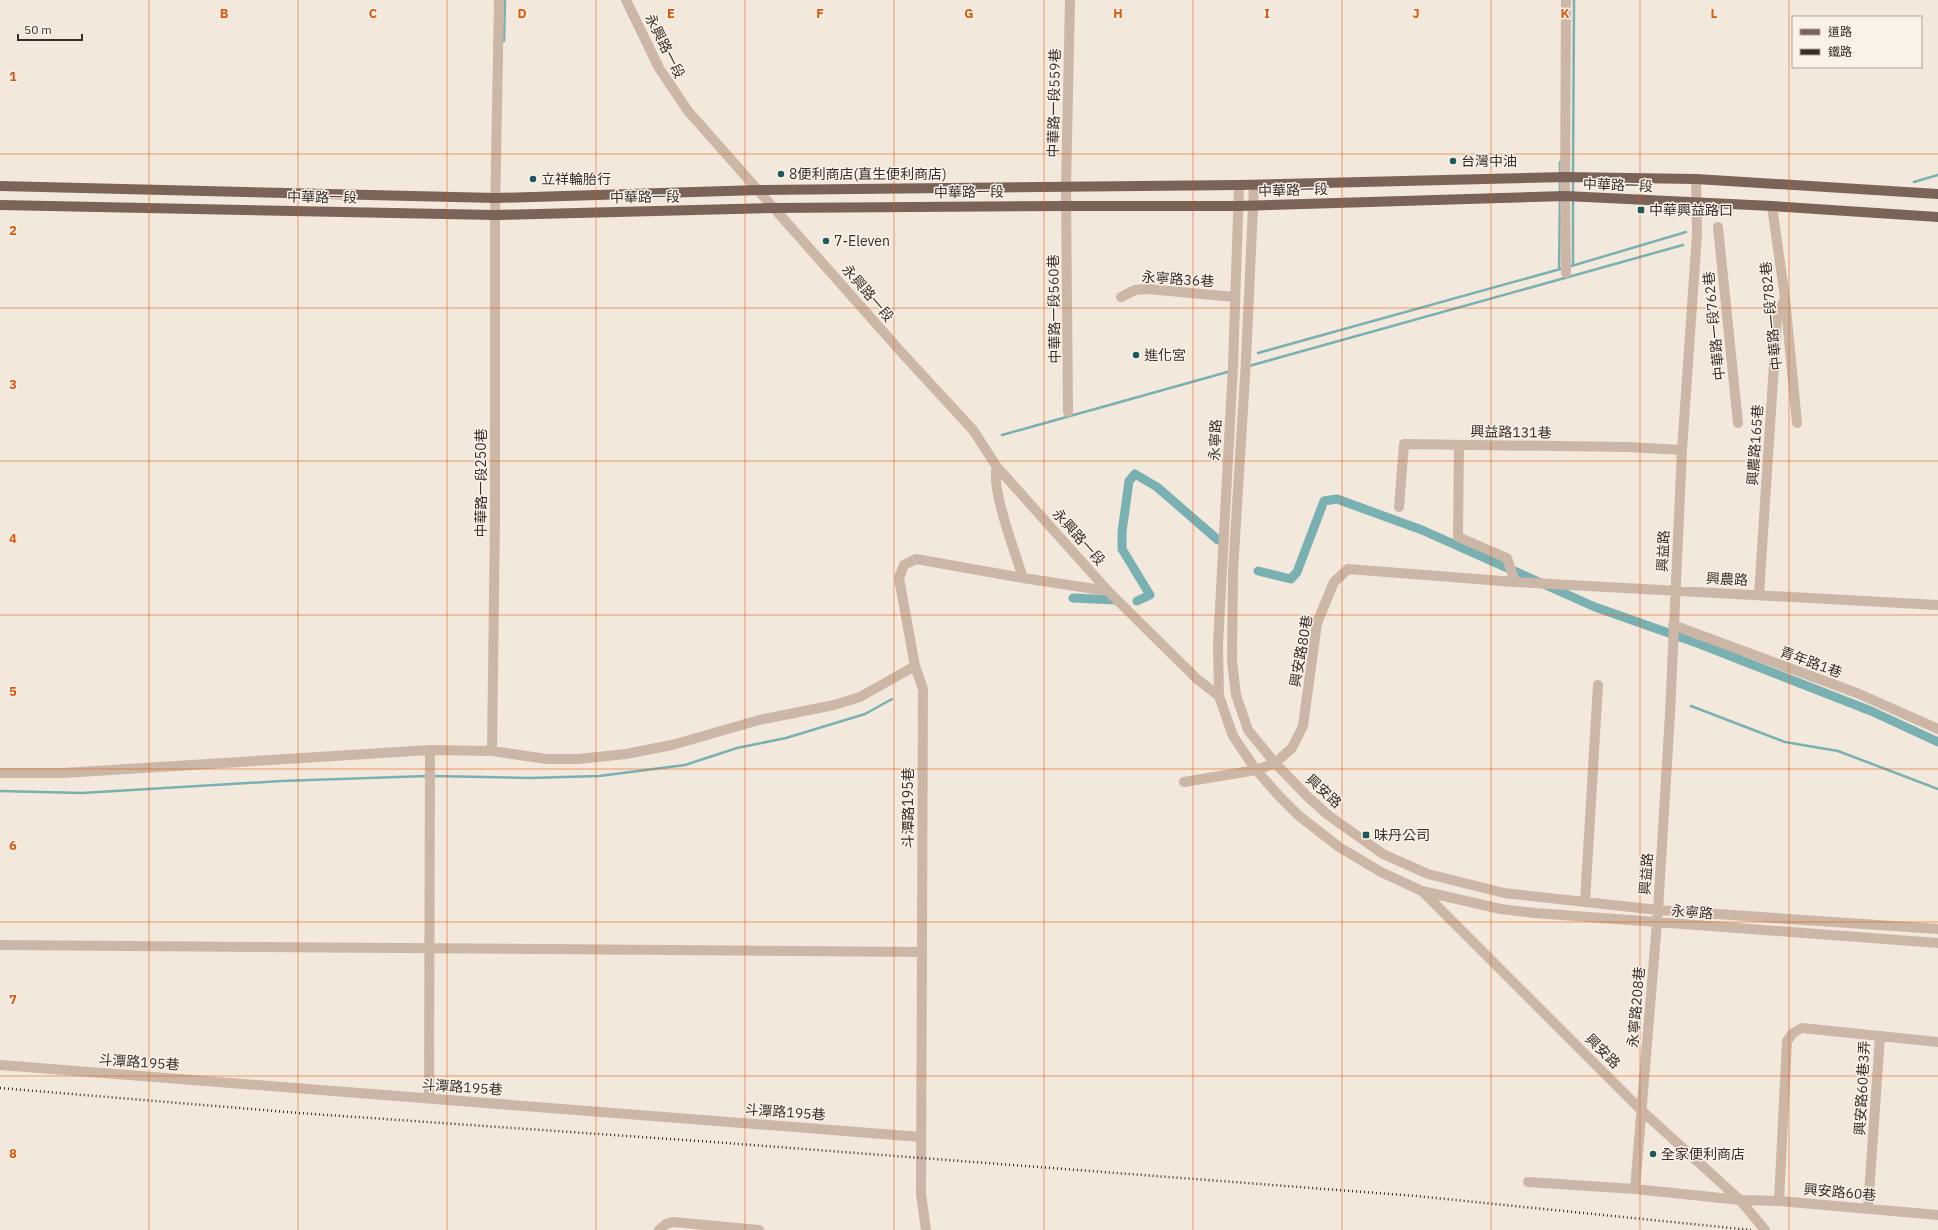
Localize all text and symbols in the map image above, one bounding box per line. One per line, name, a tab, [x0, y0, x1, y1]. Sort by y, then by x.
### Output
text: B	[220, 5, 229, 22]
text: C	[369, 5, 378, 22]
text: D	[517, 5, 527, 22]
text: E	[667, 5, 675, 22]
text: F	[816, 5, 824, 22]
text: G	[964, 5, 974, 22]
text: H	[1113, 5, 1123, 22]
text: I	[1264, 5, 1270, 22]
text: J	[1412, 5, 1420, 22]
text: K	[1560, 5, 1570, 22]
text: L	[1711, 5, 1718, 22]
street label: 永興路一段	[641, 11, 689, 81]
scale bar	[18, 16, 82, 42]
legend	[1792, 16, 1922, 68]
text: 50 m	[24, 22, 52, 37]
text: 道路	[1828, 24, 1852, 39]
text: 鐵路	[1828, 44, 1852, 59]
street label: 中華路一段559巷	[1044, 48, 1064, 158]
text: 1	[9, 68, 17, 85]
place label: 台灣中油	[1461, 152, 1517, 170]
marker: 台灣中油	[1448, 156, 1458, 166]
place label: 8便利商店(直生便利商店)	[789, 165, 947, 183]
marker: 8便利商店(直生便利商店)	[776, 169, 786, 179]
place label: 立祥輪胎行	[541, 170, 611, 188]
marker: 立祥輪胎行	[528, 174, 538, 184]
street label: 中華路一段	[1583, 175, 1653, 195]
street label: 中華路一段	[1258, 180, 1328, 200]
street label: 中華路一段	[934, 182, 1004, 202]
street label: 中華路一段	[287, 187, 357, 207]
street label: 中華路一段	[610, 187, 680, 207]
place label: 中華興益路口	[1649, 201, 1733, 219]
marker: 中華興益路口	[1636, 205, 1646, 215]
text: 2	[9, 222, 17, 239]
place label: 7-Eleven	[834, 232, 890, 250]
marker: 7-Eleven	[821, 236, 831, 246]
street label: 中華路一段560巷	[1044, 254, 1064, 364]
street label: 永興路一段	[838, 261, 898, 325]
street label: 中華路一段782巷	[1756, 261, 1786, 371]
street label: 永寧路36巷	[1141, 267, 1215, 291]
street label: 中華路一段762巷	[1699, 271, 1729, 381]
place label: 進化宮	[1144, 346, 1186, 364]
marker: 進化宮	[1131, 350, 1141, 360]
text: 3	[9, 376, 17, 393]
street label: 興農路165巷	[1743, 404, 1767, 486]
street label: 永寧路	[1205, 419, 1225, 461]
street label: 興益路131巷	[1470, 422, 1552, 442]
street label: 中華路一段250巷	[472, 428, 490, 538]
street label: 永興路一段	[1049, 505, 1109, 569]
text: 4	[9, 530, 17, 547]
street label: 興益路	[1653, 530, 1673, 572]
street label: 興農路	[1706, 569, 1748, 589]
street label: 興安路80巷	[1286, 614, 1316, 688]
street label: 青年路1巷	[1778, 643, 1844, 681]
text: 5	[9, 683, 17, 700]
street label: 斗潭路195巷	[899, 767, 917, 849]
street label: 興安路	[1302, 770, 1346, 812]
place label: 味丹公司	[1374, 826, 1430, 844]
marker: 味丹公司	[1361, 830, 1371, 840]
text: 6	[9, 837, 17, 854]
street label: 興益路	[1636, 852, 1656, 896]
street label: 永寧路	[1670, 902, 1714, 922]
street label: 永寧路208巷	[1623, 966, 1649, 1048]
text: 7	[9, 991, 17, 1008]
street label: 興安路	[1582, 1030, 1624, 1072]
street label: 興安路60巷3弄	[1851, 1040, 1873, 1136]
street label: 斗潭路195巷	[98, 1050, 180, 1074]
street label: 斗潭路195巷	[421, 1075, 503, 1099]
street label: 斗潭路195巷	[744, 1100, 826, 1124]
text: 8	[9, 1145, 17, 1162]
place label: 全家便利商店	[1661, 1145, 1745, 1163]
marker: 全家便利商店	[1648, 1149, 1658, 1159]
street label: 興安路60巷	[1803, 1180, 1877, 1204]

